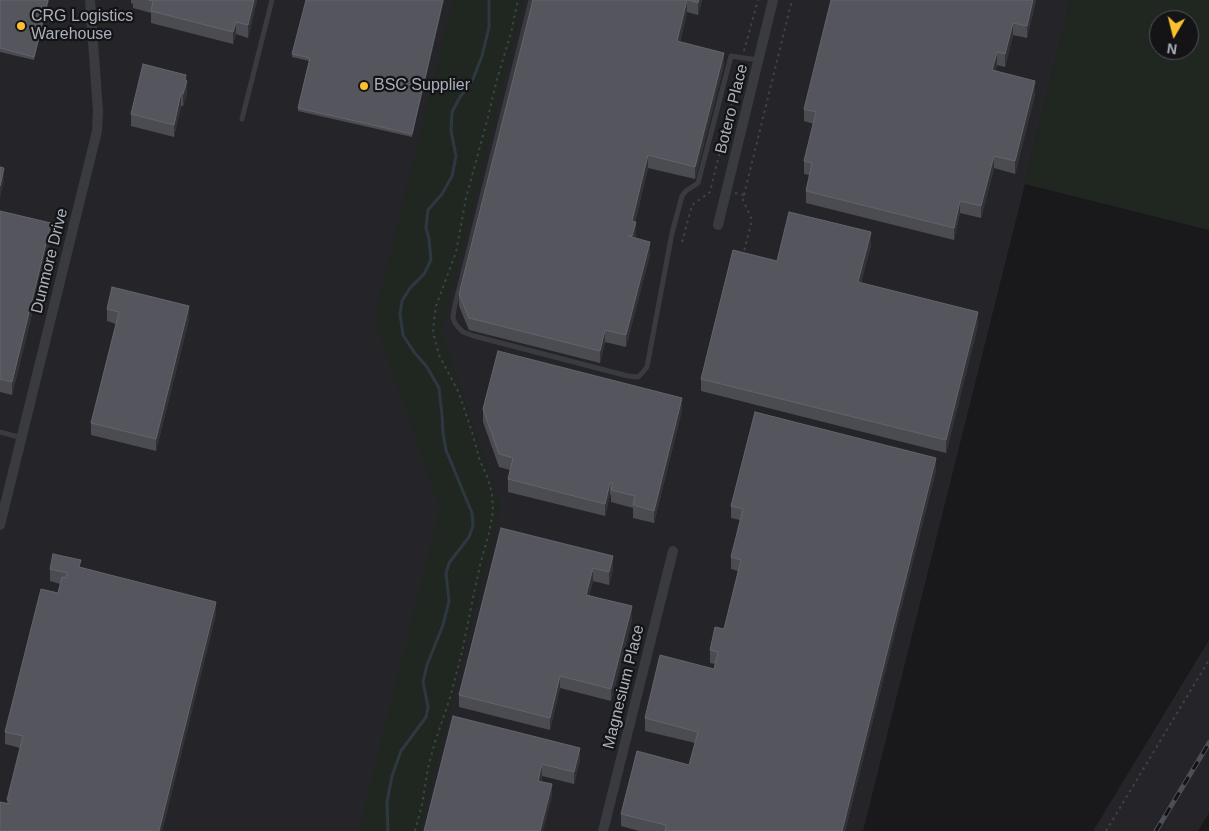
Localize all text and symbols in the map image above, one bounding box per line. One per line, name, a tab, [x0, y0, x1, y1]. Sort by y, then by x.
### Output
place label: CRG Logistics Warehouse	[31, 7, 133, 45]
north arrow	[1149, 10, 1199, 60]
marker: CRG Logistics Warehouse	[15, 20, 27, 32]
text: N	[1166, 40, 1178, 57]
street label: Botero Place	[712, 62, 752, 156]
place label: BSC Supplier	[374, 76, 470, 96]
marker: BSC Supplier	[358, 80, 370, 92]
street label: Dunmore Drive	[28, 206, 72, 316]
street label: Magnesium Place	[599, 623, 649, 751]

